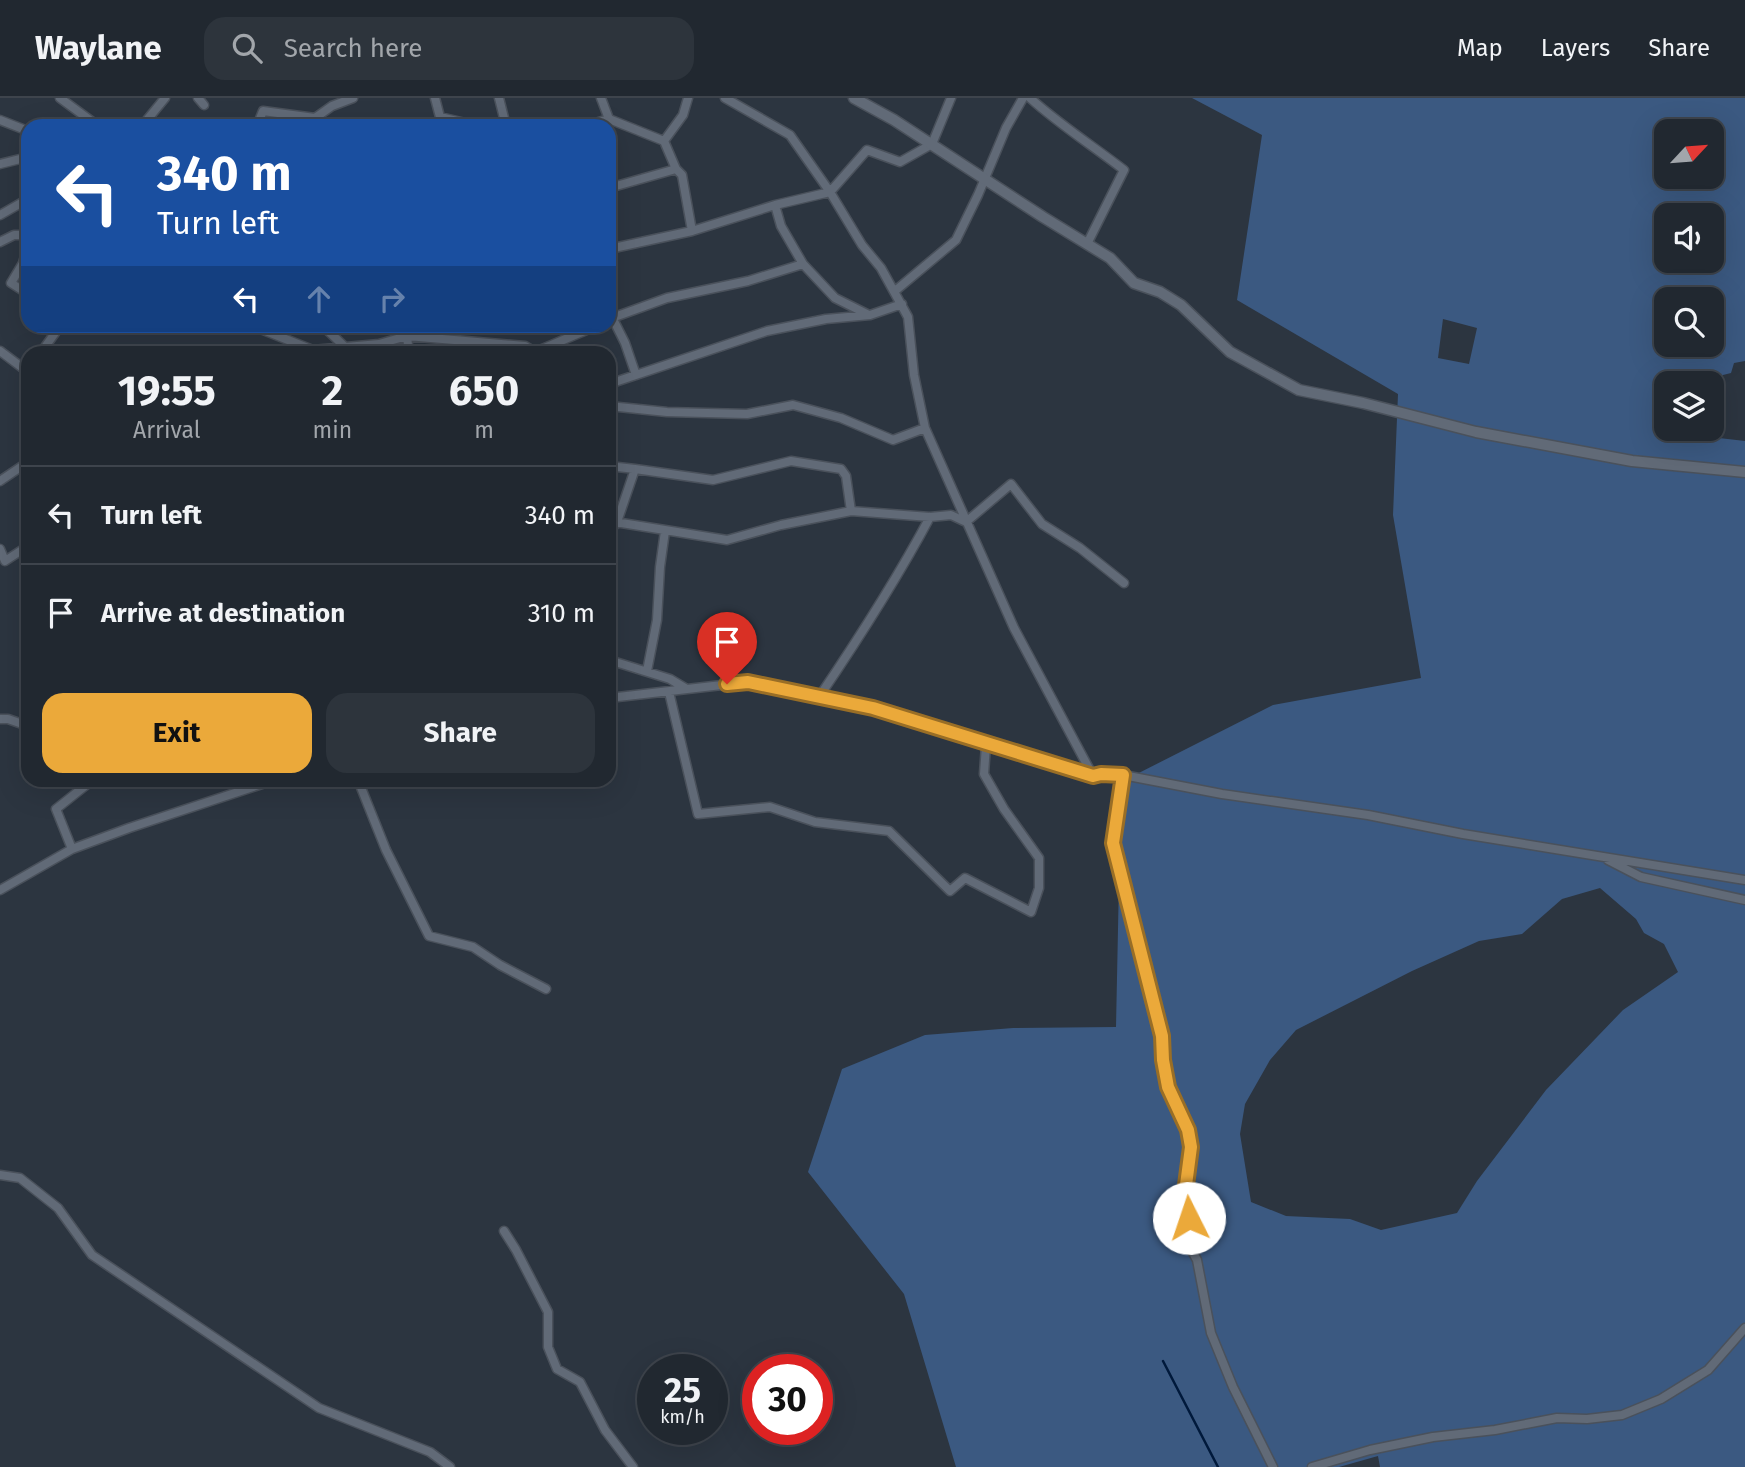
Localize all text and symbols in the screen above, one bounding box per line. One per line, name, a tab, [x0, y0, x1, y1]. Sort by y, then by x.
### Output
search box	[204, 17, 694, 80]
text: Waylane	[35, 28, 162, 68]
icon: search	[228, 29, 266, 67]
text: Search here	[284, 33, 423, 64]
text: Map	[1457, 34, 1503, 62]
text: Layers	[1541, 34, 1610, 62]
text: Share	[1648, 34, 1710, 62]
north arrow	[1654, 119, 1724, 189]
map controls	[1654, 119, 1724, 441]
text: 340 m	[157, 144, 292, 203]
icon: left	[42, 147, 133, 238]
button: sound	[1654, 203, 1724, 273]
text: Turn left	[157, 204, 279, 242]
icon: left	[227, 280, 265, 318]
icon: ahead	[300, 280, 338, 318]
icon: right	[373, 280, 411, 318]
button: search	[1654, 287, 1724, 357]
text: 19:55	[118, 366, 216, 416]
text: 2	[321, 366, 343, 416]
text: 650	[449, 366, 519, 416]
button: layers	[1654, 371, 1724, 441]
text: Arrival	[133, 416, 200, 444]
text: min	[313, 416, 352, 444]
text: m	[474, 416, 494, 444]
icon: left	[42, 496, 80, 534]
text: Turn left	[101, 500, 202, 531]
text: 340 m	[525, 500, 595, 531]
icon: arrive	[42, 594, 80, 632]
text: Arrive at destination	[101, 598, 345, 629]
text: 310 m	[528, 598, 595, 629]
pin	[697, 612, 757, 684]
icon: arrive	[708, 623, 746, 661]
button: Exit	[42, 693, 312, 773]
button: Share	[326, 693, 595, 773]
position arrow	[1152, 1181, 1226, 1255]
speed limit sign: 30	[742, 1354, 833, 1445]
text: 25	[664, 1369, 701, 1411]
text: km/h	[660, 1406, 705, 1428]

